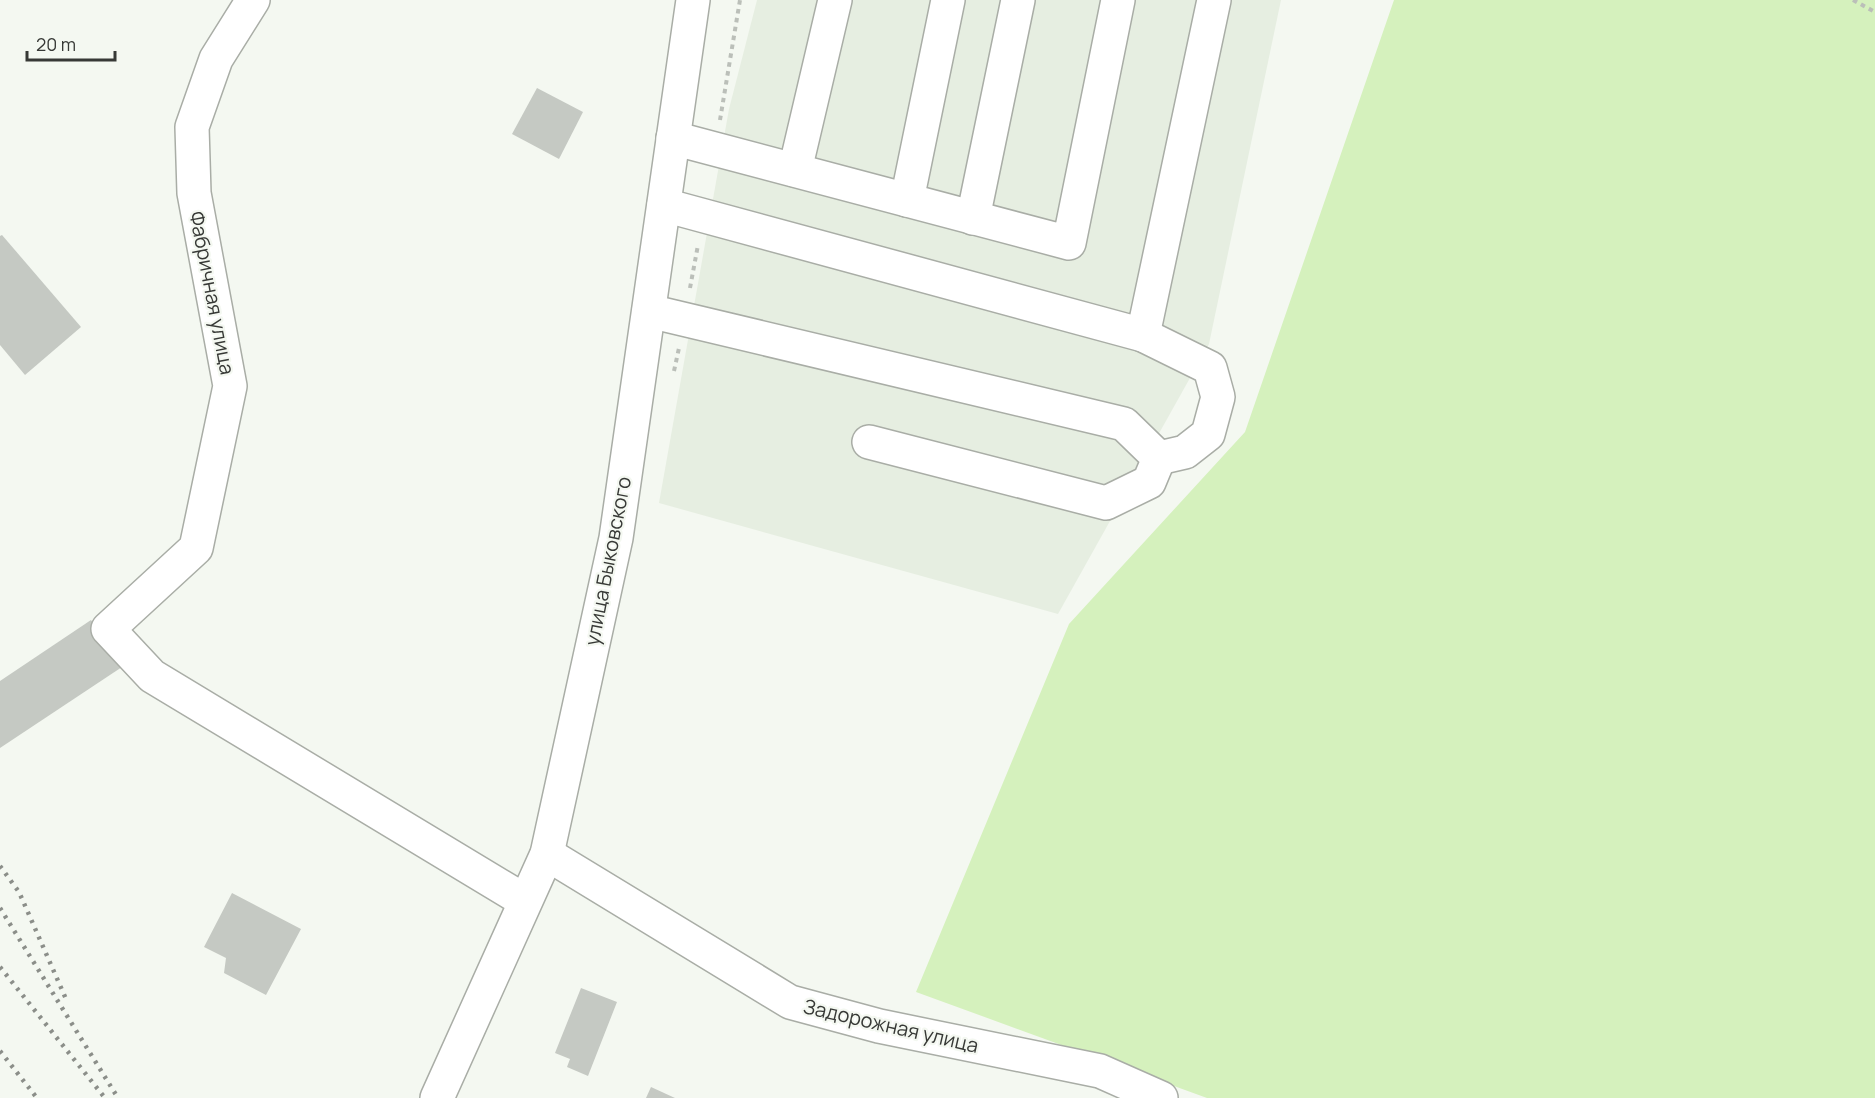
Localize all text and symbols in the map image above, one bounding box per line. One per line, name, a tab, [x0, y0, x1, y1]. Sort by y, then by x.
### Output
scale bar	[27, 24, 116, 62]
text: 20 m	[36, 32, 76, 56]
street label: Фабричная улица	[183, 209, 242, 377]
street label: улица Быковского	[578, 474, 637, 648]
street label: Задорожная улица	[801, 992, 981, 1059]

